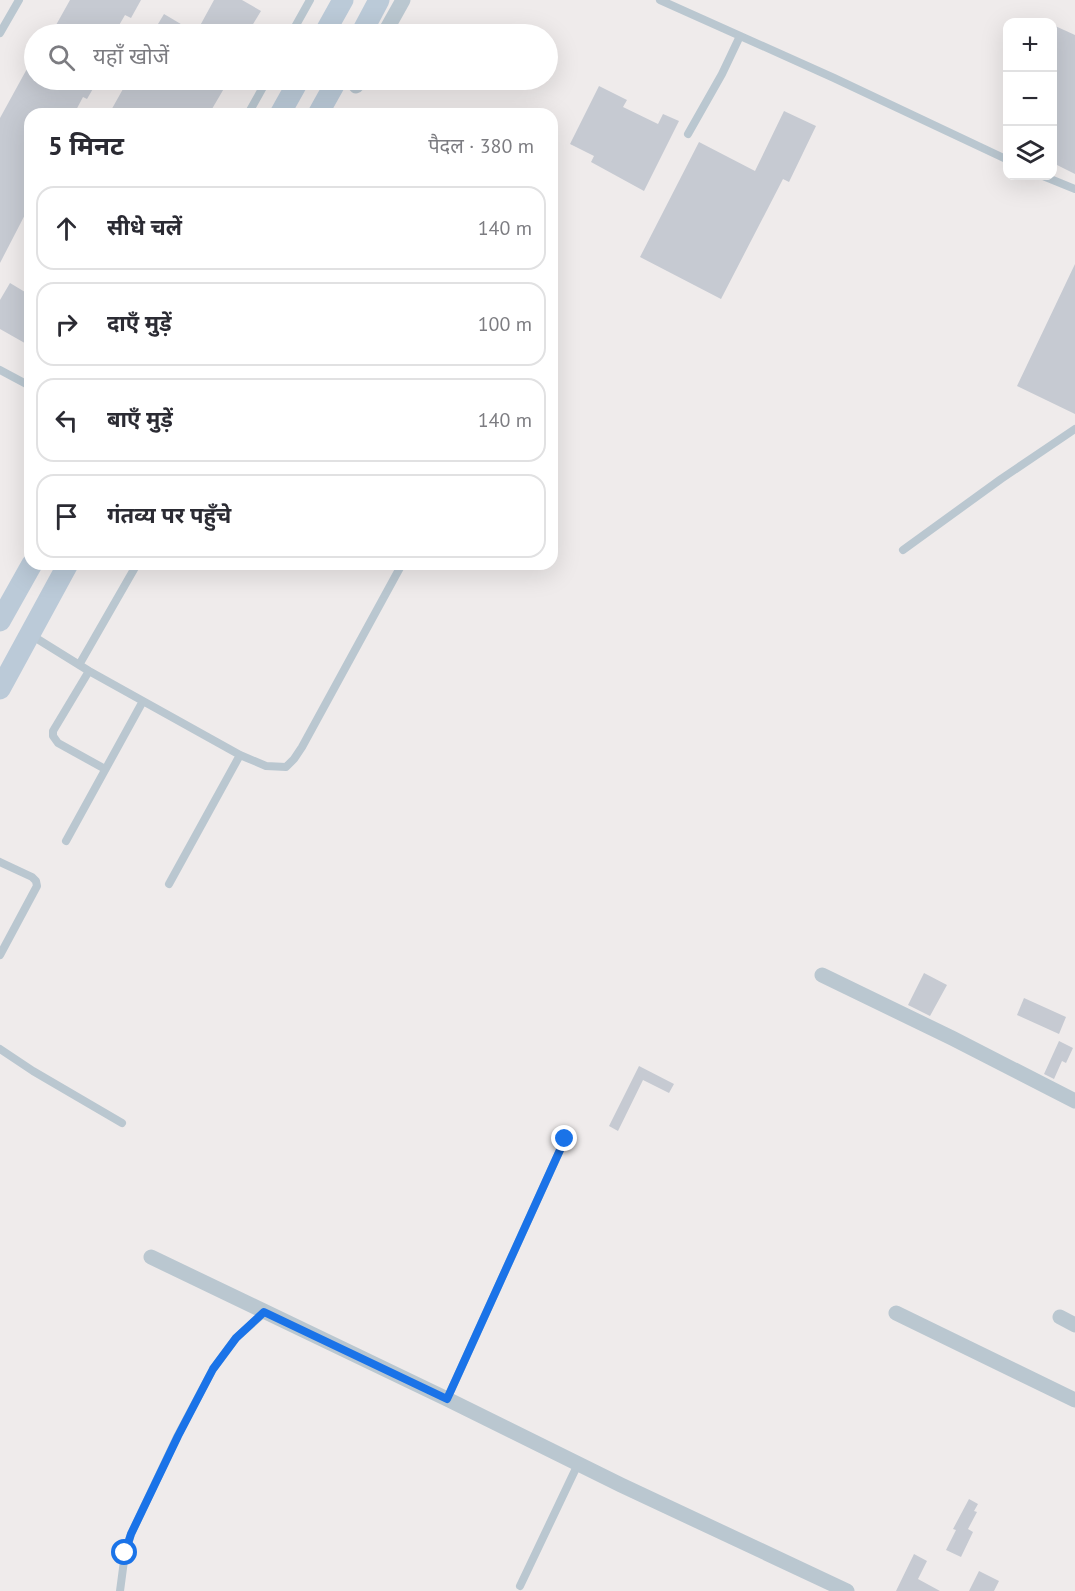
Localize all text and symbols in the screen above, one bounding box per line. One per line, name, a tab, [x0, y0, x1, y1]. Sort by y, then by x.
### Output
map controls	[1003, 18, 1057, 180]
button: +	[1003, 18, 1057, 72]
search box	[24, 24, 558, 90]
icon: search	[45, 41, 78, 74]
text: यहाँ खोजें	[93, 42, 169, 70]
button: −	[1003, 72, 1057, 126]
button: layers	[1003, 126, 1057, 180]
text: 5 मिनट	[48, 129, 124, 162]
text: पैदल · 380 m	[428, 133, 534, 159]
icon: ahead	[50, 212, 83, 245]
text: सीधे चलें	[107, 213, 182, 241]
text: 140 m	[478, 215, 532, 241]
icon: right	[50, 308, 83, 341]
text: दाएँ मुड़ें	[107, 309, 172, 337]
text: 100 m	[478, 311, 532, 337]
icon: left	[50, 404, 83, 437]
text: बाएँ मुड़ें	[107, 405, 173, 433]
text: 140 m	[478, 407, 532, 433]
icon: arrive	[50, 500, 83, 533]
text: गंतव्य पर पहुँचे	[107, 501, 231, 529]
route end	[551, 1125, 577, 1151]
route start	[111, 1539, 137, 1565]

